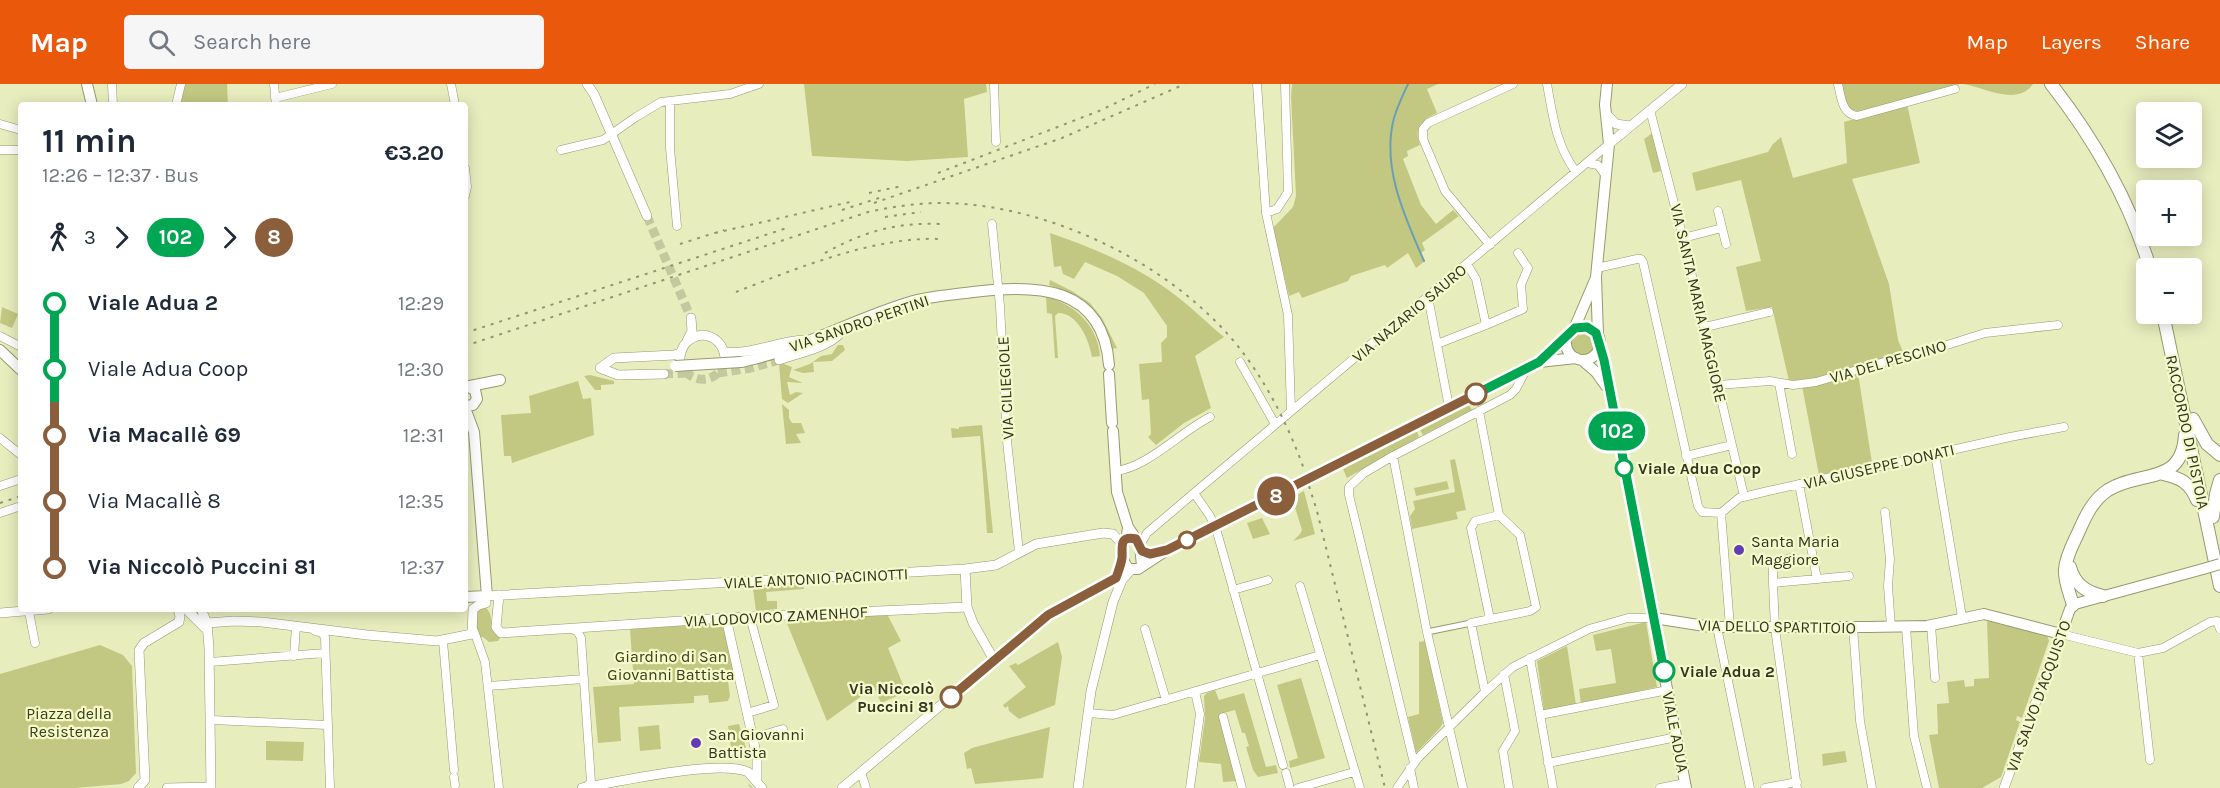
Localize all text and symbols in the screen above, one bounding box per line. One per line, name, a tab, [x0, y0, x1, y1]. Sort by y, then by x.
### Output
search box	[124, 15, 544, 69]
text: Map	[30, 26, 88, 59]
icon: search	[145, 26, 178, 59]
text: Search here	[193, 29, 311, 55]
text: Map	[1966, 30, 2008, 54]
text: Layers	[2041, 30, 2102, 54]
text: Share	[2135, 30, 2190, 54]
map controls	[2136, 102, 2202, 324]
button: layers	[2136, 102, 2202, 168]
text: 11 min	[42, 122, 137, 160]
text: €3.20	[384, 140, 444, 166]
text: 12:26 – 12:37 · Bus	[42, 164, 199, 187]
button: +	[2136, 180, 2202, 246]
street label: VIA SANTA MARIA MAGGIORE	[1666, 202, 1731, 404]
icon: walk	[42, 221, 75, 254]
icon: forward	[105, 221, 138, 254]
icon: forward	[213, 221, 246, 254]
text: 102	[159, 225, 192, 249]
text: 8	[267, 225, 281, 249]
text: 3	[84, 226, 96, 249]
button: −	[2136, 258, 2202, 324]
street label: VIA NAZARIO SAURO	[1348, 260, 1470, 367]
text: Viale Adua 2	[88, 290, 218, 316]
street label: VIA SANDRO PERTINI	[787, 291, 931, 356]
text: 12:29	[398, 292, 444, 315]
street label: VIA CILIEGIOLE	[993, 336, 1018, 440]
street label: VIA DEL PESCINO	[1828, 336, 1949, 387]
street label: RACCORDO DI PISTOIA	[2162, 353, 2213, 511]
text: Viale Adua Coop	[88, 356, 248, 382]
text: 12:30	[398, 358, 444, 381]
unlabelled marker	[1465, 383, 1487, 405]
line badge: 102	[1582, 412, 1652, 450]
text: 102	[1600, 419, 1634, 443]
text: Via Macallè 69	[88, 422, 241, 448]
text: 12:31	[403, 424, 444, 447]
street label: VIA GIUSEPPE DONATI	[1802, 440, 1956, 493]
marker: Viale Adua Coop	[1615, 459, 1633, 477]
place label: Viale Adua Coop	[1638, 459, 1761, 478]
line badge: 8	[1256, 476, 1296, 516]
text: 8	[1269, 484, 1283, 508]
text: Via Macallè 8	[88, 488, 221, 514]
text: 12:35	[398, 490, 444, 513]
unlabelled marker	[1178, 531, 1196, 549]
place label: Santa Maria Maggiore	[1751, 532, 1839, 569]
marker: Santa Maria Maggiore	[1732, 543, 1746, 557]
text: Via Niccolò Puccini 81	[88, 554, 316, 580]
text: 12:37	[400, 556, 444, 579]
street label: VIALE ANTONIO PACINOTTI	[723, 564, 909, 593]
street label: VIA LODOVICO ZAMENHOF	[684, 602, 868, 631]
street label: VIA DELLO SPARTITOIO	[1698, 616, 1856, 637]
street label: VIA SALVO D'ACQUISTO	[2002, 618, 2075, 775]
park label: Giardino di San Giovanni Battista	[607, 647, 735, 684]
marker: Viale Adua 2	[1653, 660, 1675, 682]
place label: Viale Adua 2	[1680, 662, 1775, 681]
place label: Via Niccolò Puccini 81	[849, 679, 934, 716]
marker: Via Niccolò Puccini 81	[940, 686, 962, 708]
street label: VIALE ADUA	[1658, 690, 1693, 774]
park label: Piazza della Resistenza	[26, 704, 112, 741]
place label: San Giovanni Battista	[708, 725, 805, 762]
marker: San Giovanni Battista	[689, 736, 703, 750]

